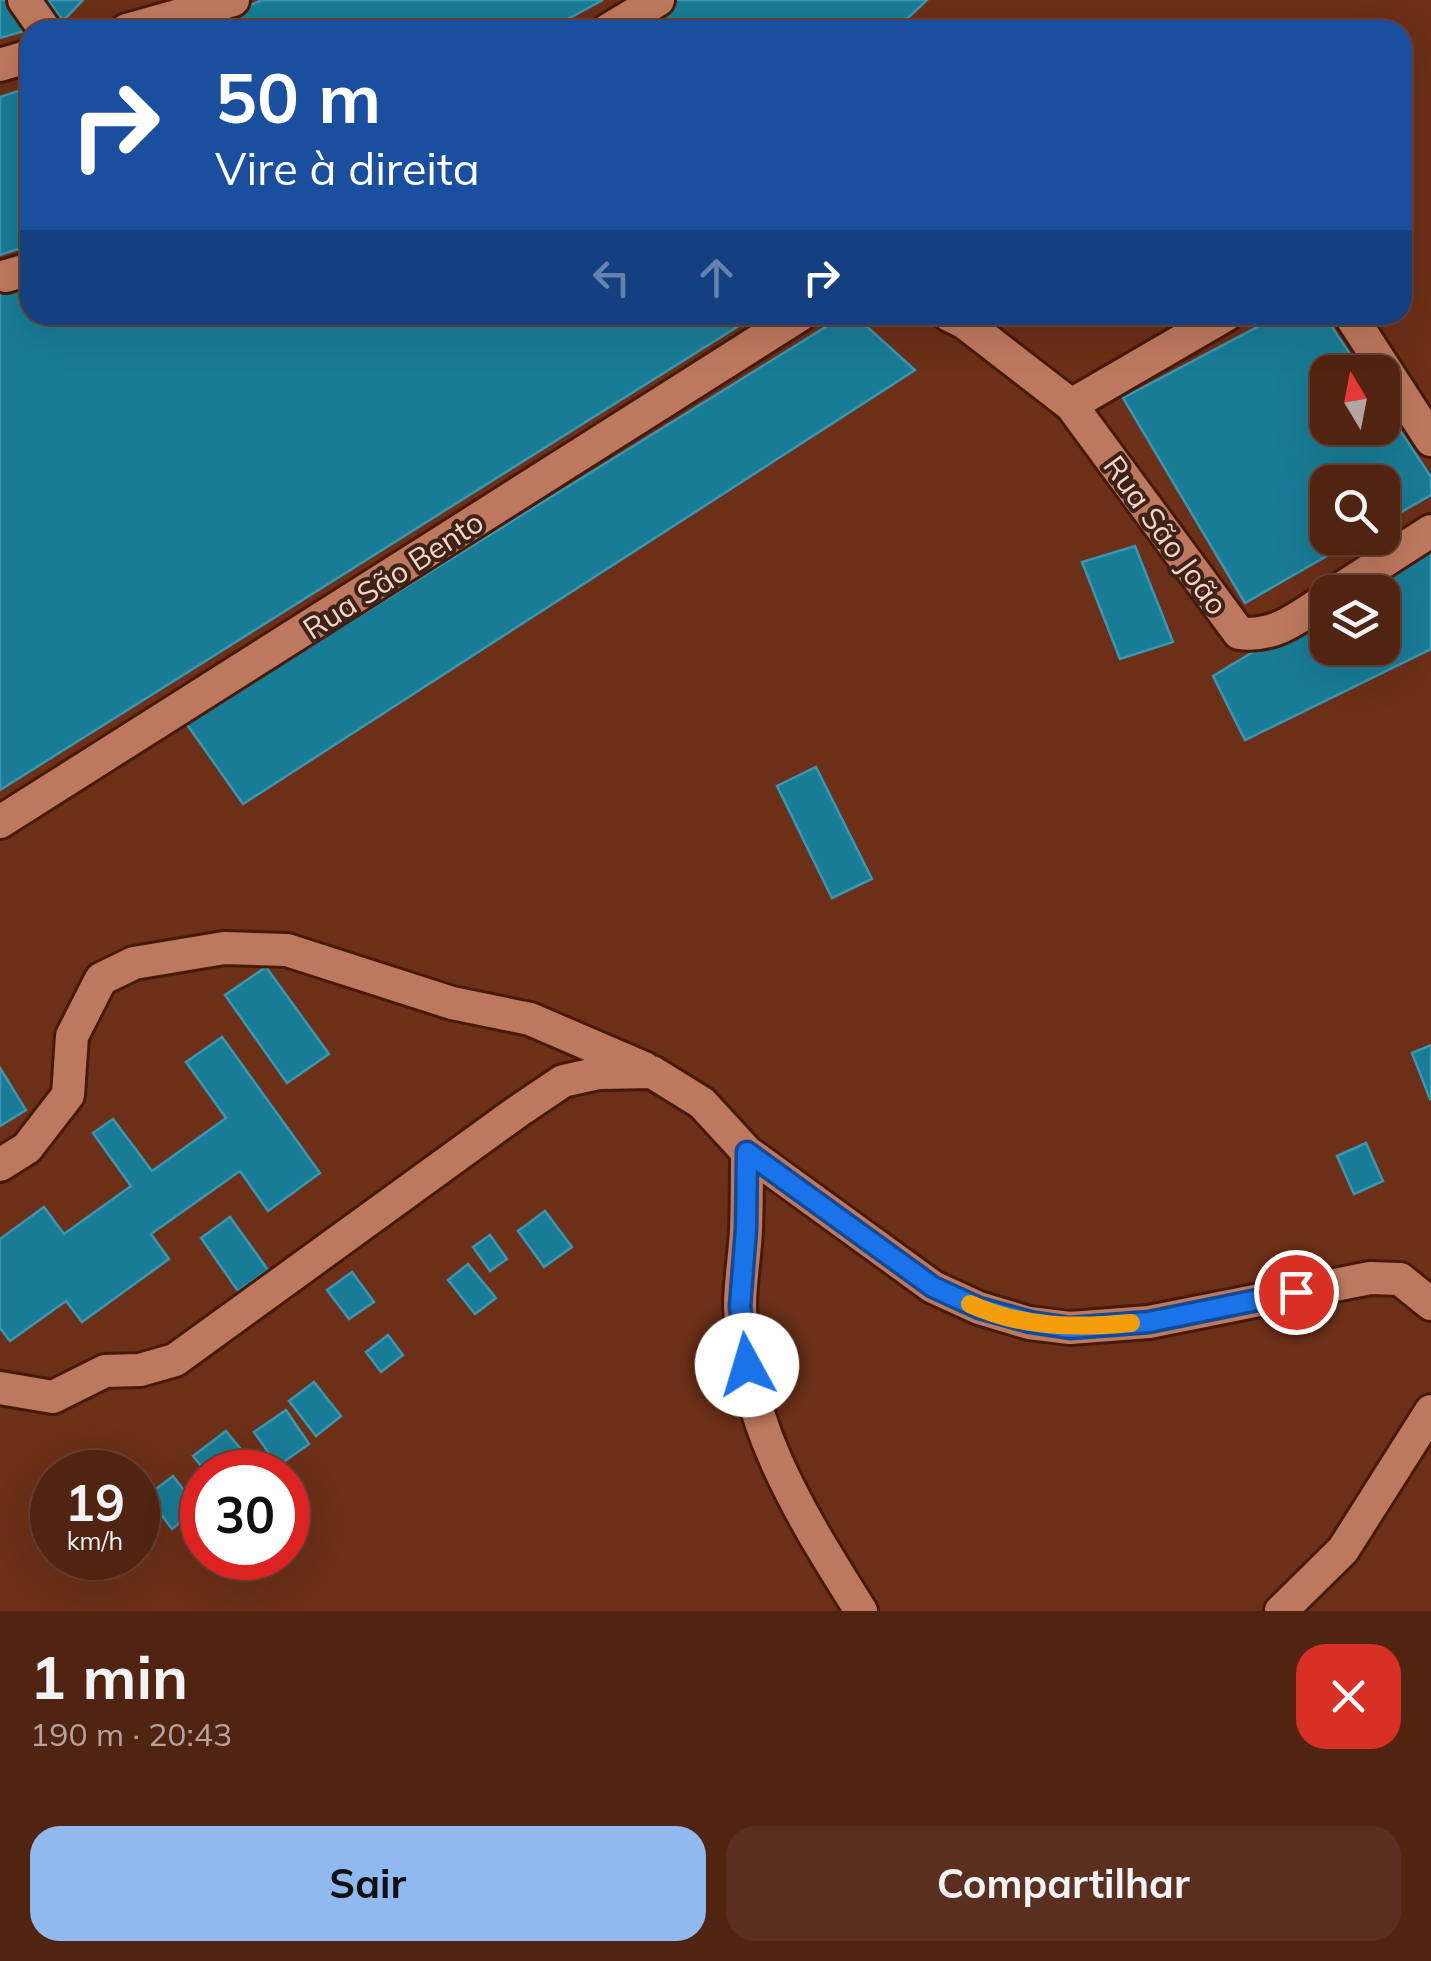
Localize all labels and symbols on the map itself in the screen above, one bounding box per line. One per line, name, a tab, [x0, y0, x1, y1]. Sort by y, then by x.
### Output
north arrow	[1310, 355, 1400, 445]
street label: Rua São João	[1095, 448, 1237, 622]
street label: Rua São Bento	[296, 503, 490, 647]
pin	[1254, 1250, 1339, 1335]
position arrow	[695, 1313, 799, 1417]
speed limit sign: 30	[180, 1450, 310, 1580]

